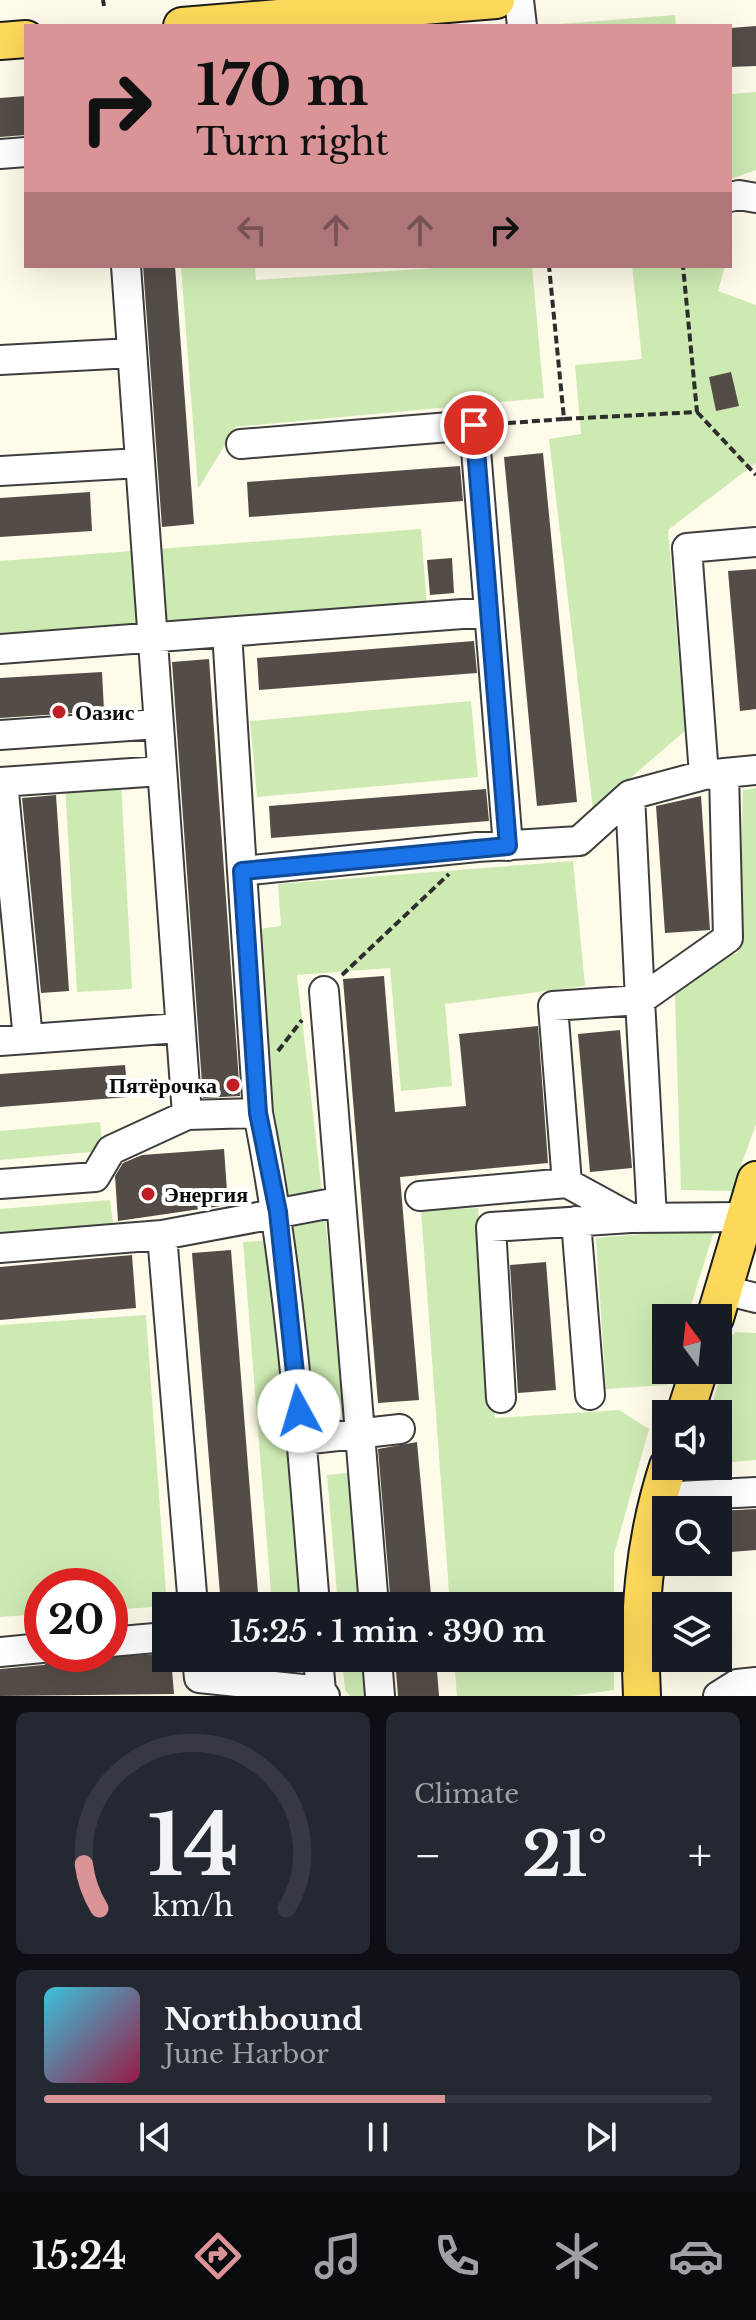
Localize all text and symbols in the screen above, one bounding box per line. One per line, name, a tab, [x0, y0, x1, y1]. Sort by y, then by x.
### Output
text: 170 m	[196, 51, 368, 120]
icon: right	[64, 56, 168, 160]
text: Turn right	[196, 120, 389, 165]
icon: left	[230, 208, 274, 252]
icon: ahead	[314, 208, 358, 252]
icon: ahead	[398, 208, 442, 252]
icon: right	[482, 208, 526, 252]
pin	[440, 391, 508, 459]
icon: arrive	[452, 403, 496, 447]
place label: Оазис	[75, 699, 135, 726]
marker: Оазис	[50, 703, 68, 721]
place label: Пятёрочка	[109, 1072, 217, 1099]
marker: Пятёрочка	[224, 1076, 242, 1094]
place label: Энергия	[164, 1181, 248, 1208]
marker: Энергия	[139, 1185, 157, 1203]
north arrow	[652, 1304, 732, 1384]
map controls	[652, 1304, 732, 1672]
position arrow	[257, 1369, 341, 1453]
button: sound	[652, 1400, 732, 1480]
button: search	[652, 1496, 732, 1576]
speed limit sign: 20	[24, 1568, 128, 1672]
button: layers	[652, 1592, 732, 1672]
text: 15:25 · 1 min · 390 m	[230, 1613, 546, 1650]
text: Climate	[414, 1778, 519, 1810]
text: 14	[147, 1794, 239, 1897]
text: 21°	[522, 1818, 607, 1892]
text: −	[414, 1828, 442, 1883]
text: +	[688, 1828, 712, 1883]
text: km/h	[152, 1888, 234, 1924]
text: Northbound	[164, 2001, 363, 2038]
text: June Harbor	[164, 2038, 329, 2070]
icon: previous	[133, 2115, 177, 2159]
icon: pause	[356, 2115, 400, 2159]
icon: next	[579, 2115, 623, 2159]
icon: directions	[190, 2228, 246, 2284]
icon: music	[310, 2228, 366, 2284]
icon: phone	[429, 2228, 485, 2284]
icon: climate	[549, 2228, 605, 2284]
icon: car	[668, 2228, 724, 2284]
text: 15:24	[32, 2234, 126, 2279]

